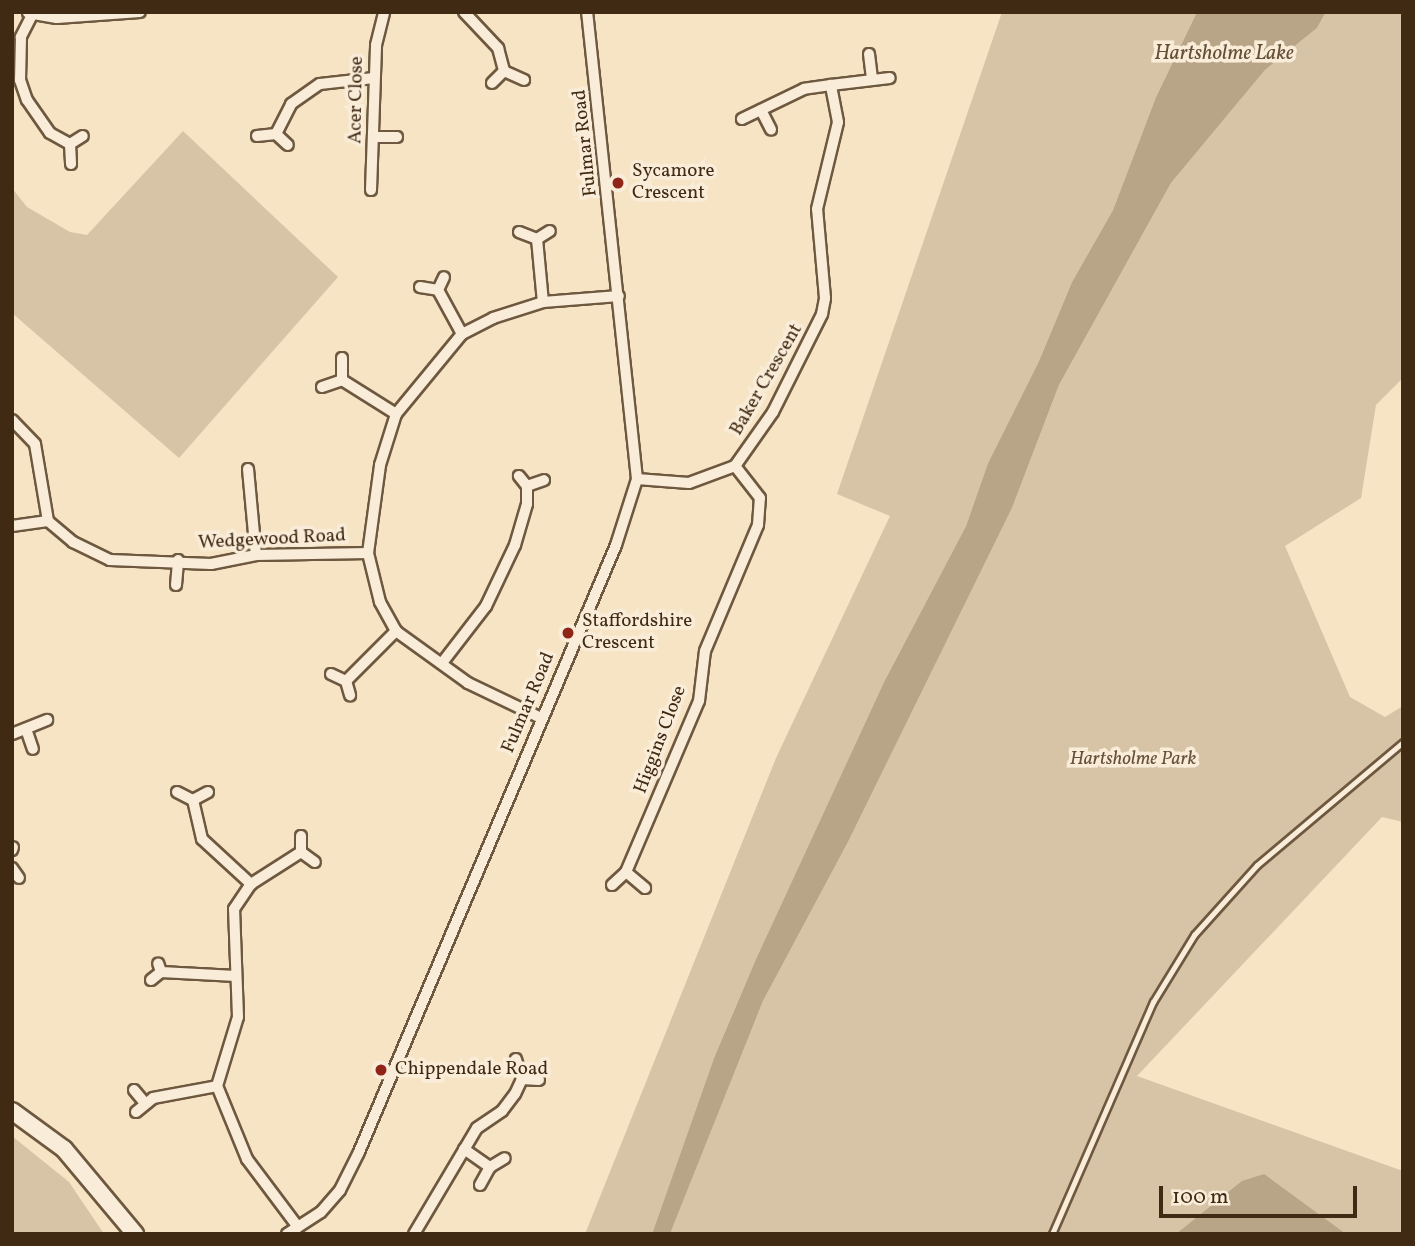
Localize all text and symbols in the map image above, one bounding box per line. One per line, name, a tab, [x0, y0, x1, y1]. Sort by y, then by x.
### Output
water label: Hartsholme Lake	[1154, 41, 1294, 67]
street label: Acer Close	[345, 56, 369, 144]
street label: Fulmar Road	[569, 88, 603, 198]
place label: Sycamore Crescent	[632, 161, 714, 205]
marker: Sycamore Crescent	[610, 175, 626, 191]
street label: Baker Crescent	[726, 320, 808, 440]
street label: Wedgewood Road	[198, 525, 346, 555]
place label: Staffordshire Crescent	[582, 611, 692, 655]
marker: Staffordshire Crescent	[560, 625, 576, 641]
street label: Fulmar Road	[498, 649, 560, 757]
street label: Higgins Close	[630, 683, 692, 797]
park label: Hartsholme Park	[1070, 749, 1196, 771]
place label: Chippendale Road	[395, 1059, 548, 1081]
marker: Chippendale Road	[373, 1062, 389, 1078]
scale bar	[1163, 1172, 1361, 1216]
text: 100 m	[1172, 1183, 1229, 1212]

